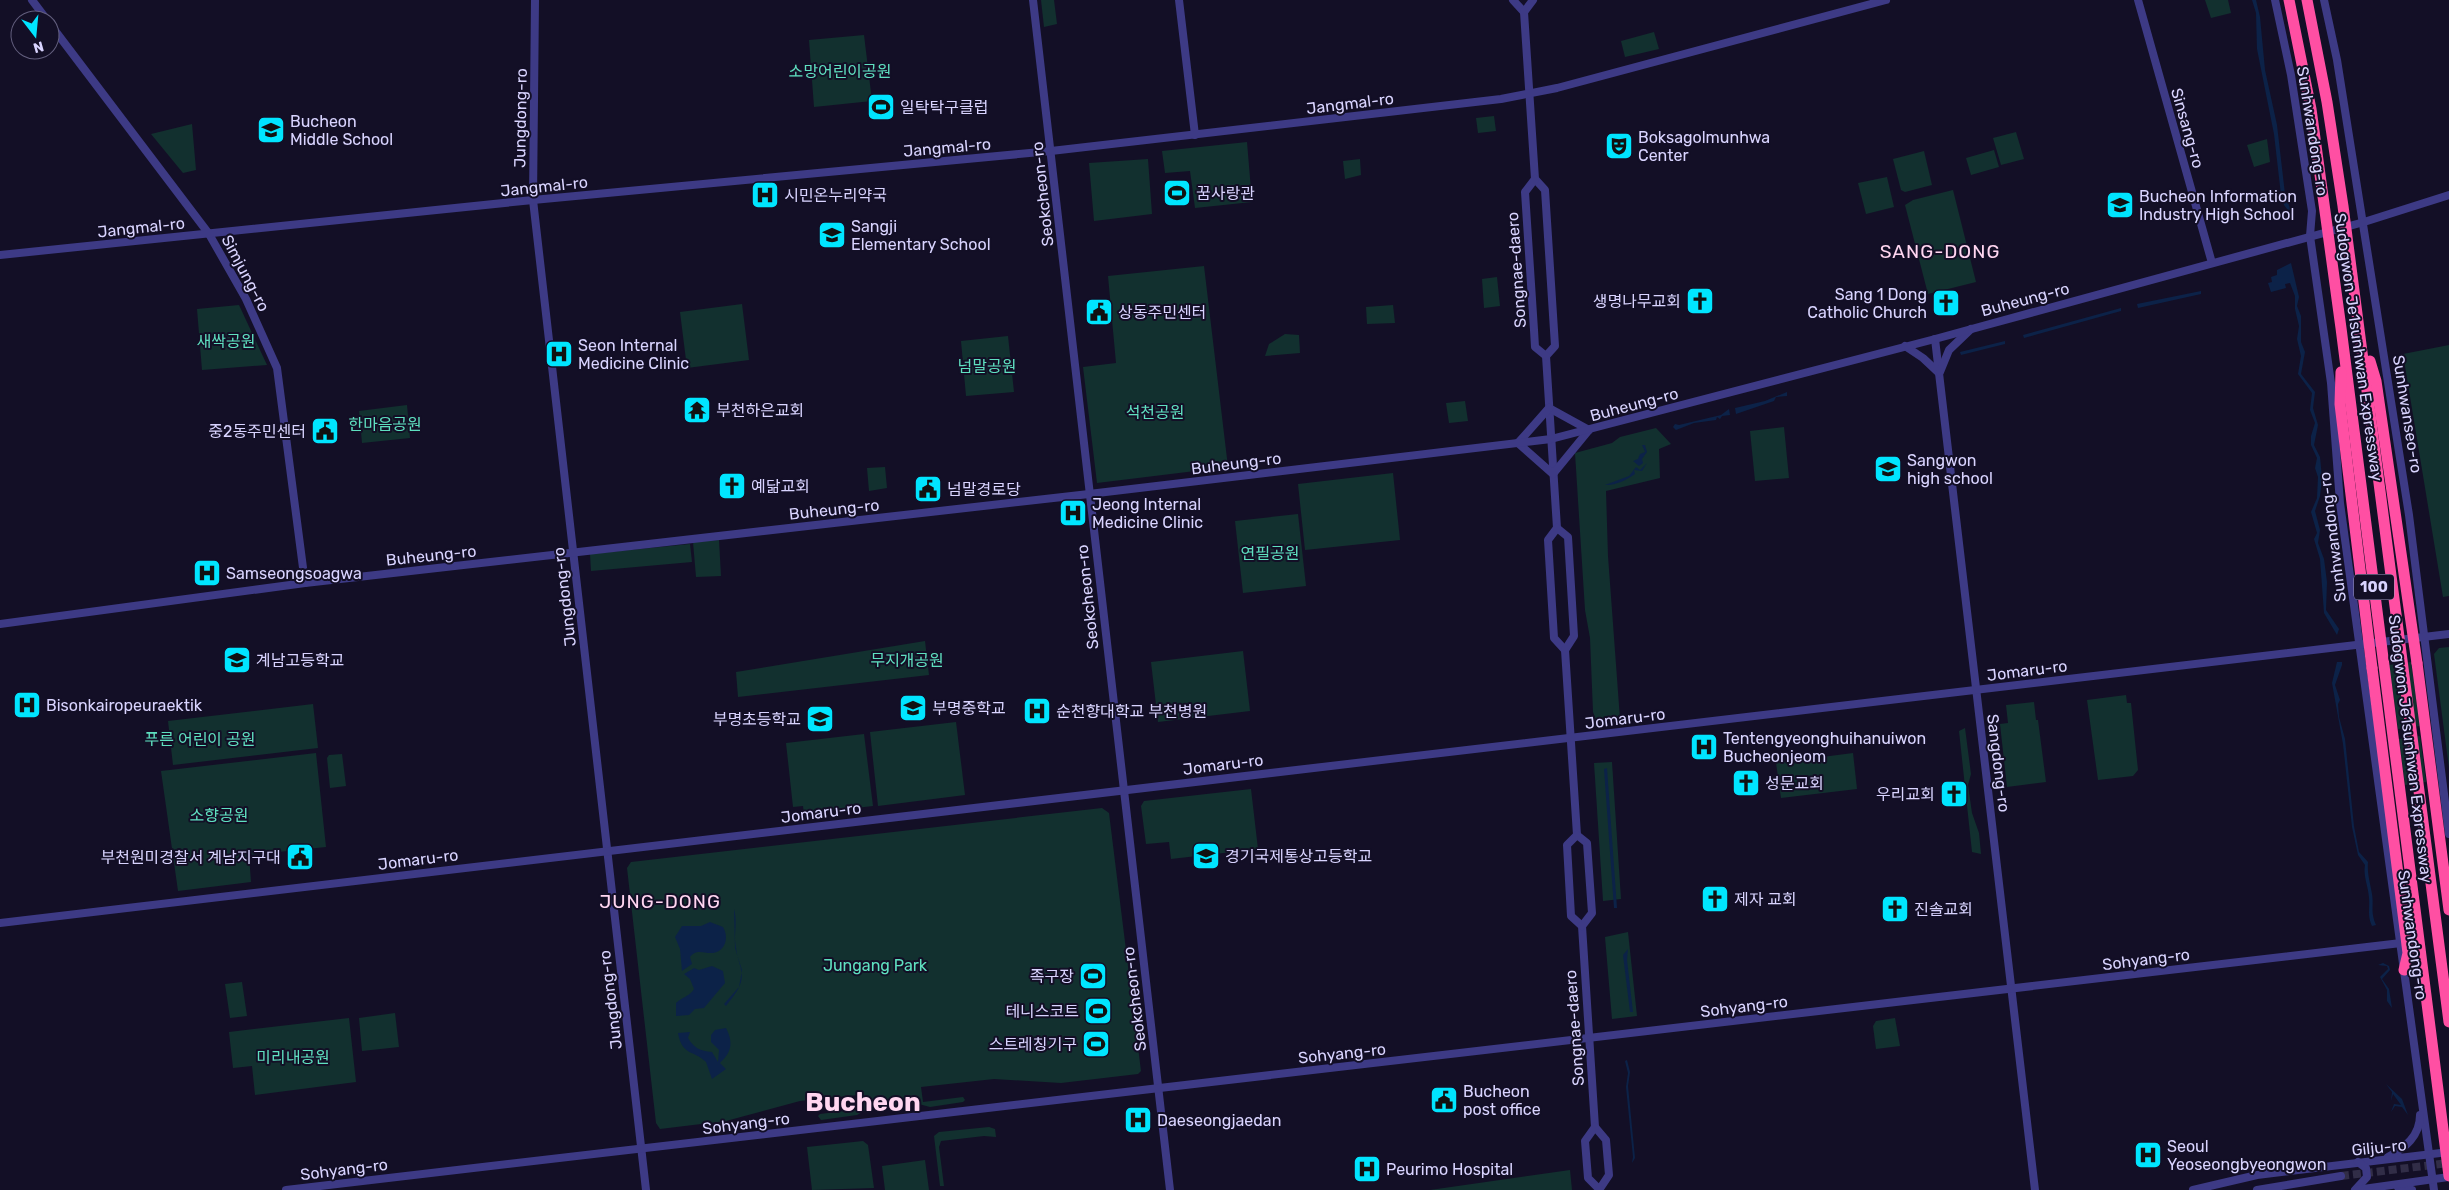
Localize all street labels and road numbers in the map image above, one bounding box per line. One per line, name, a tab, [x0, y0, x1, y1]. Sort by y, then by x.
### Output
street label: Sunhwandong-ro	[2293, 65, 2332, 197]
street label: Jungdong-ro	[510, 68, 531, 168]
street label: Sinsang-ro	[2167, 86, 2208, 170]
street label: Jangmal-ro	[1305, 89, 1395, 118]
street label: Jangmal-ro	[902, 134, 992, 161]
street label: Seokcheon-ro	[1028, 141, 1057, 247]
street label: Jangmal-ro	[499, 172, 589, 201]
street label: Songnae-daero	[1503, 211, 1530, 329]
street label: Sudogwon Je1sunhwan Expressway	[2330, 212, 2387, 482]
street label: Jangmal-ro	[96, 213, 186, 242]
street label: Simjung-ro	[217, 232, 274, 315]
street label: Buheung-ro	[1979, 279, 2071, 320]
street label: Sunhwanseo-ro	[2389, 354, 2426, 474]
street label: Buheung-ro	[1588, 384, 1680, 425]
street label: Buheung-ro	[1190, 449, 1282, 478]
street label: Sunhwandong-ro	[2315, 471, 2350, 603]
street label: Buheung-ro	[788, 495, 880, 524]
street label: Buheung-ro	[385, 541, 477, 570]
street label: Seokcheon-ro	[1073, 544, 1102, 650]
street label: Jungdong-ro	[549, 546, 580, 648]
road number: 100	[2354, 574, 2394, 600]
street label: Sudogwon Je1sunhwan Expressway	[2385, 614, 2436, 885]
street label: Jomaru-ro	[1986, 656, 2068, 685]
street label: Jomaru-ro	[1584, 704, 1666, 733]
street label: Sangdong-ro	[1983, 713, 2014, 813]
street label: Jomaru-ro	[1182, 750, 1264, 779]
street label: Jomaru-ro	[780, 798, 862, 827]
street label: Jomaru-ro	[377, 845, 459, 874]
street label: Sunhwandong-ro	[2394, 869, 2431, 1001]
street label: Sohyang-ro	[2101, 945, 2191, 974]
street label: Seokcheon-ro	[1119, 946, 1150, 1052]
street label: Jungdong-ro	[595, 949, 626, 1051]
street label: Songnae-daero	[1561, 969, 1588, 1087]
street label: Sohyang-ro	[1699, 992, 1789, 1021]
street label: Sohyang-ro	[1297, 1039, 1387, 1068]
street label: Sohyang-ro	[701, 1109, 791, 1138]
street label: Gilju-ro	[2351, 1135, 2408, 1160]
street label: Sohyang-ro	[299, 1155, 389, 1184]

